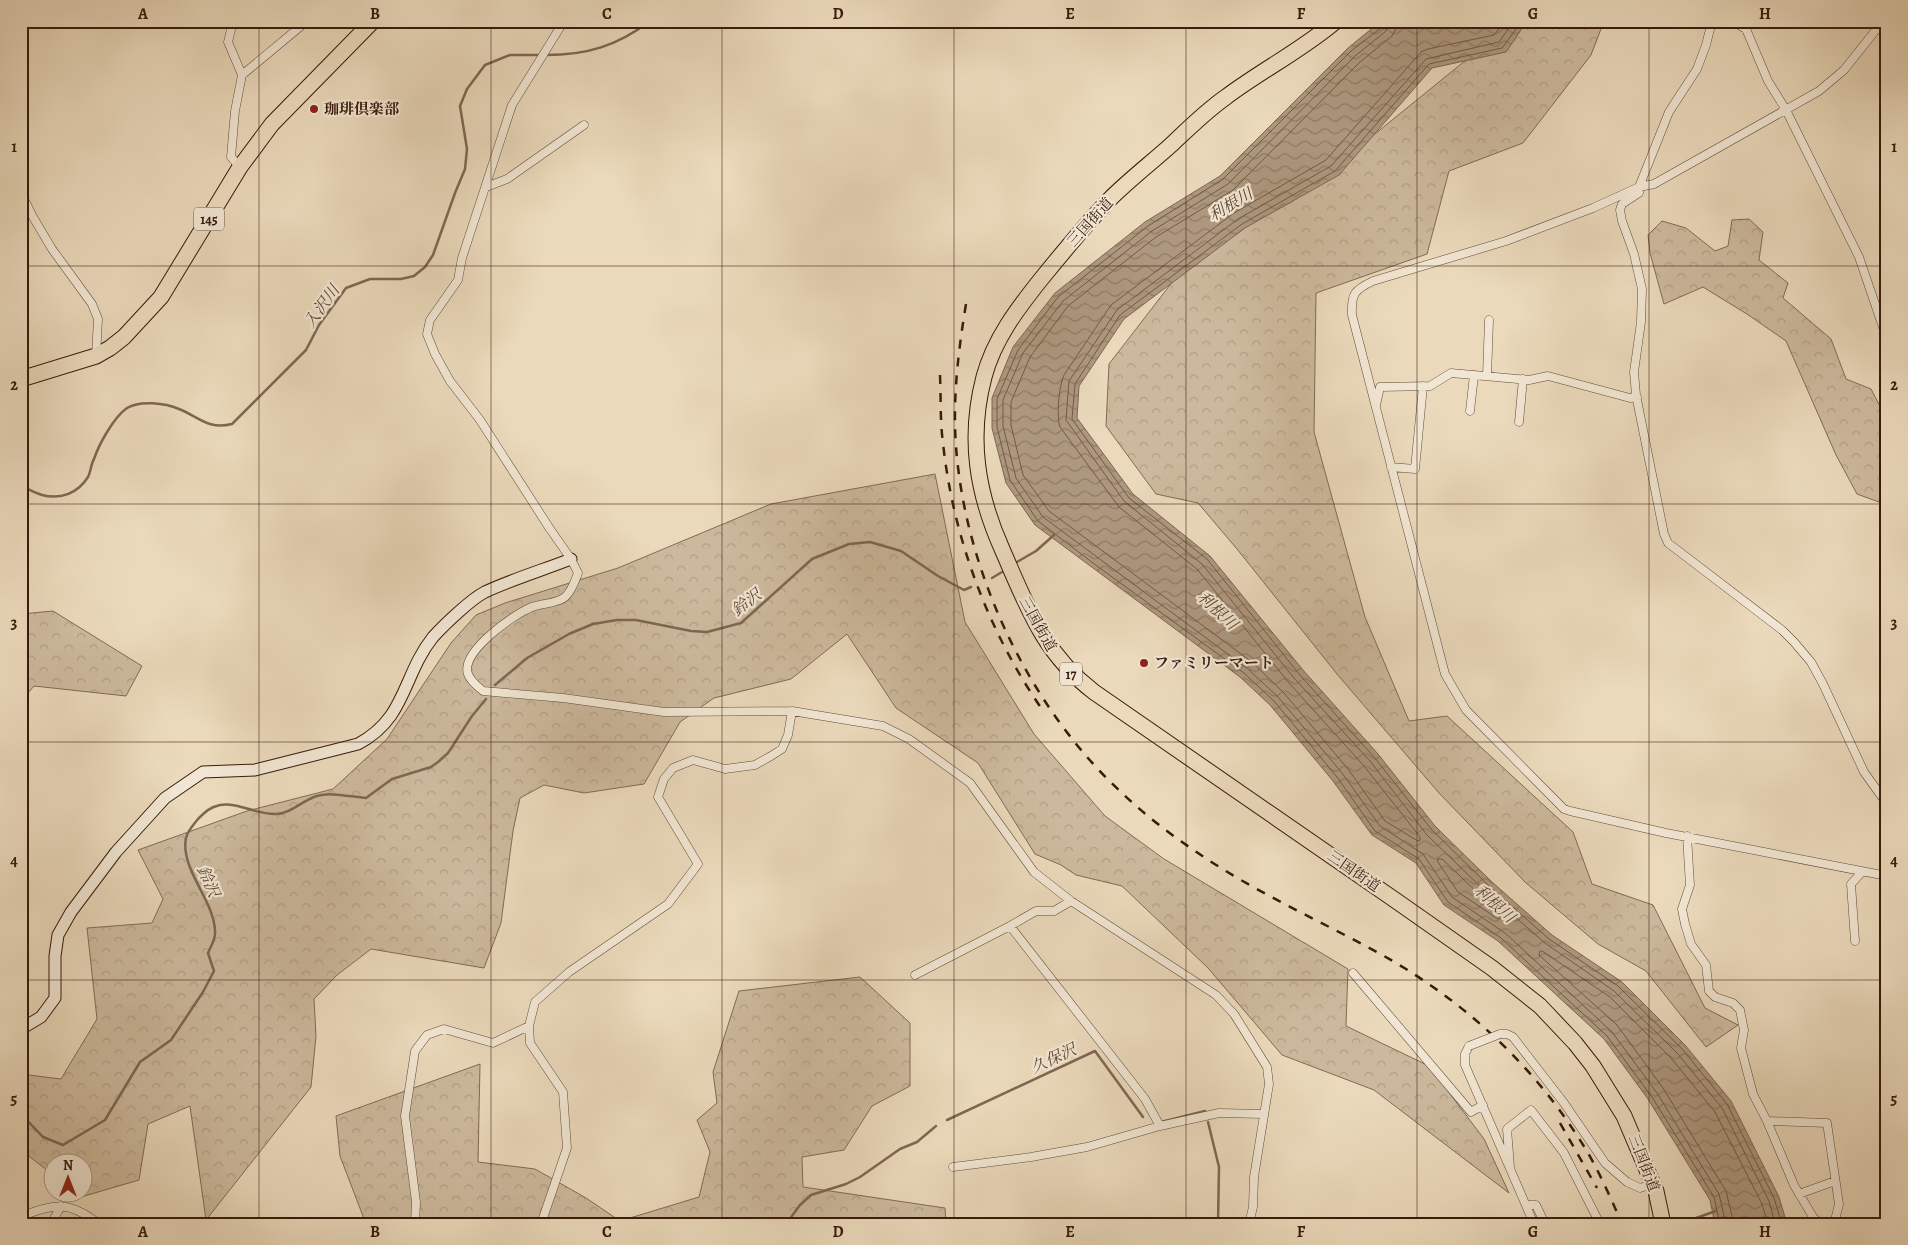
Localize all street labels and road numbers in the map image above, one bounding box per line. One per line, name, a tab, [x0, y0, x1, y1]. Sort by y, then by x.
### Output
street label: 三国街道	[1062, 193, 1118, 251]
road number: 145	[194, 208, 224, 230]
street label: 三国街道	[1015, 593, 1061, 655]
road number: 17	[1060, 662, 1082, 686]
street label: 三国街道	[1324, 846, 1384, 896]
street label: 三国街道	[1624, 1131, 1664, 1195]

